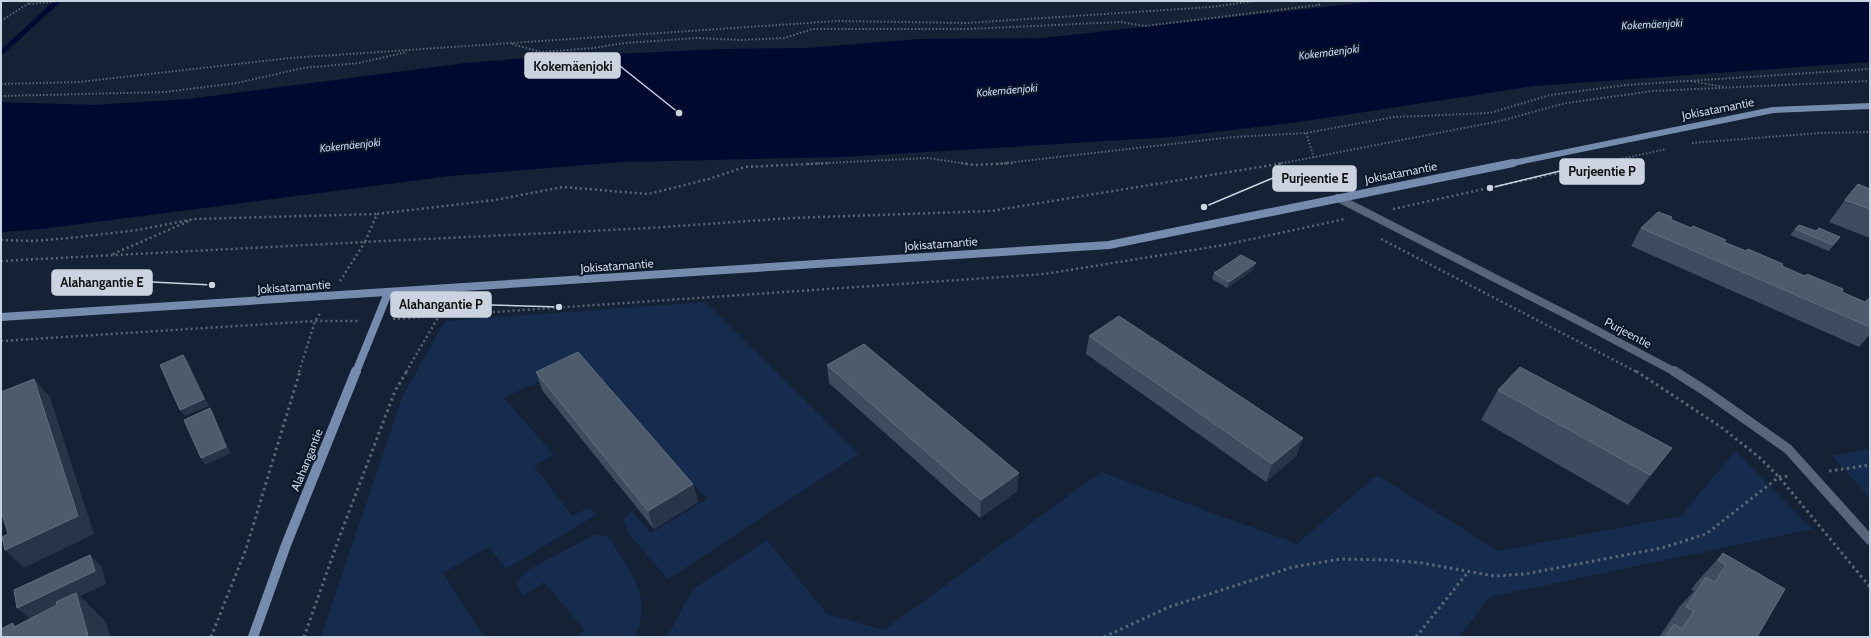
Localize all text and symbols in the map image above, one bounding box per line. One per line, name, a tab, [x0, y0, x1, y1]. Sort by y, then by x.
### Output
water label: Kokemäenjoki	[1621, 15, 1684, 33]
water label: Kokemäenjoki	[1298, 41, 1361, 63]
callout: Kokemäenjoki	[525, 53, 620, 78]
text: Kokemäenjoki	[533, 58, 613, 74]
water label: Kokemäenjoki	[976, 80, 1039, 100]
street label: Jokisatamantie	[1679, 94, 1755, 123]
water label: Kokemäenjoki	[319, 135, 382, 155]
street label: Jokisatamantie	[1362, 158, 1438, 187]
callout: Purjeentie P	[1560, 159, 1644, 184]
text: Purjeentie P	[1568, 163, 1636, 179]
callout: Purjeentie E	[1273, 166, 1356, 191]
text: Purjeentie E	[1281, 170, 1349, 186]
street label: Jokisatamantie	[903, 233, 978, 254]
street label: Jokisatamantie	[579, 255, 654, 276]
callout: Alahangantie E	[52, 270, 152, 295]
text: Alahangantie E	[60, 274, 144, 290]
street label: Jokisatamantie	[256, 276, 331, 297]
callout: Alahangantie P	[391, 292, 491, 317]
text: Alahangantie P	[399, 296, 483, 312]
street label: Purjeentie	[1602, 314, 1654, 351]
street label: Alahangantie	[287, 426, 326, 493]

